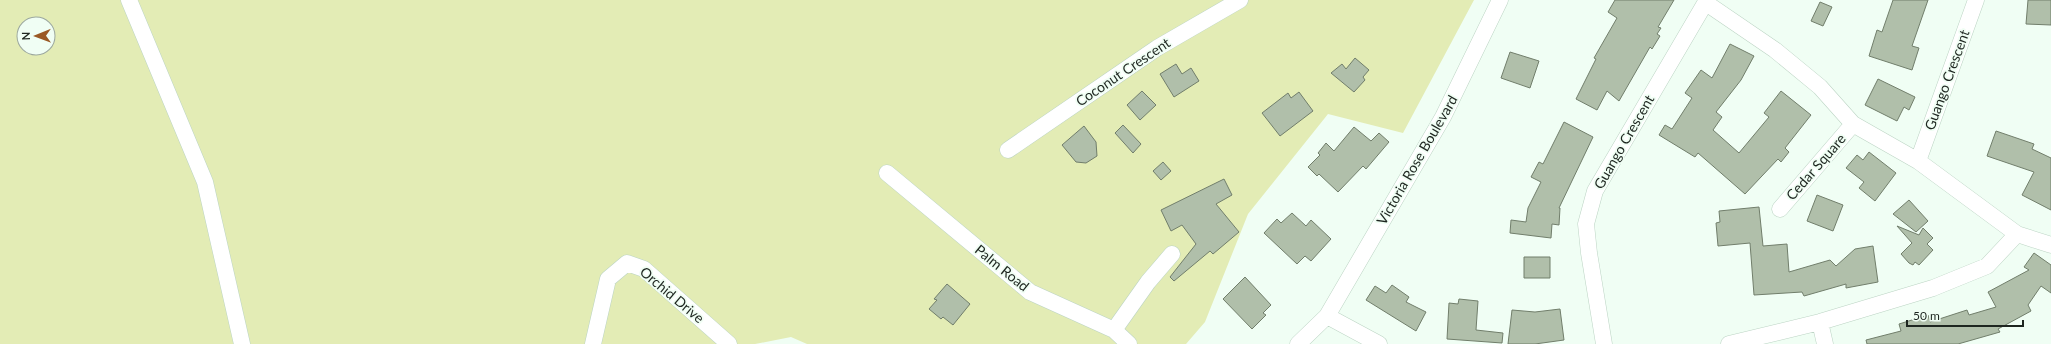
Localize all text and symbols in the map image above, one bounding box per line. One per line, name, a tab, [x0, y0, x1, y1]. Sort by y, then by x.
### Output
north arrow	[16, 16, 56, 56]
street label: Guango Crescent	[1920, 27, 1973, 132]
text: N	[19, 32, 32, 41]
street label: Coconut Crescent	[1072, 34, 1173, 109]
street label: Victoria Rose Boulevard	[1373, 92, 1461, 228]
street label: Guango Crescent	[1590, 92, 1657, 192]
street label: Cedar Square	[1782, 130, 1849, 203]
street label: Palm Road	[972, 241, 1033, 295]
street label: Orchid Drive	[637, 263, 708, 326]
scale bar	[1907, 302, 2023, 328]
text: 50 m	[1913, 308, 1940, 323]

